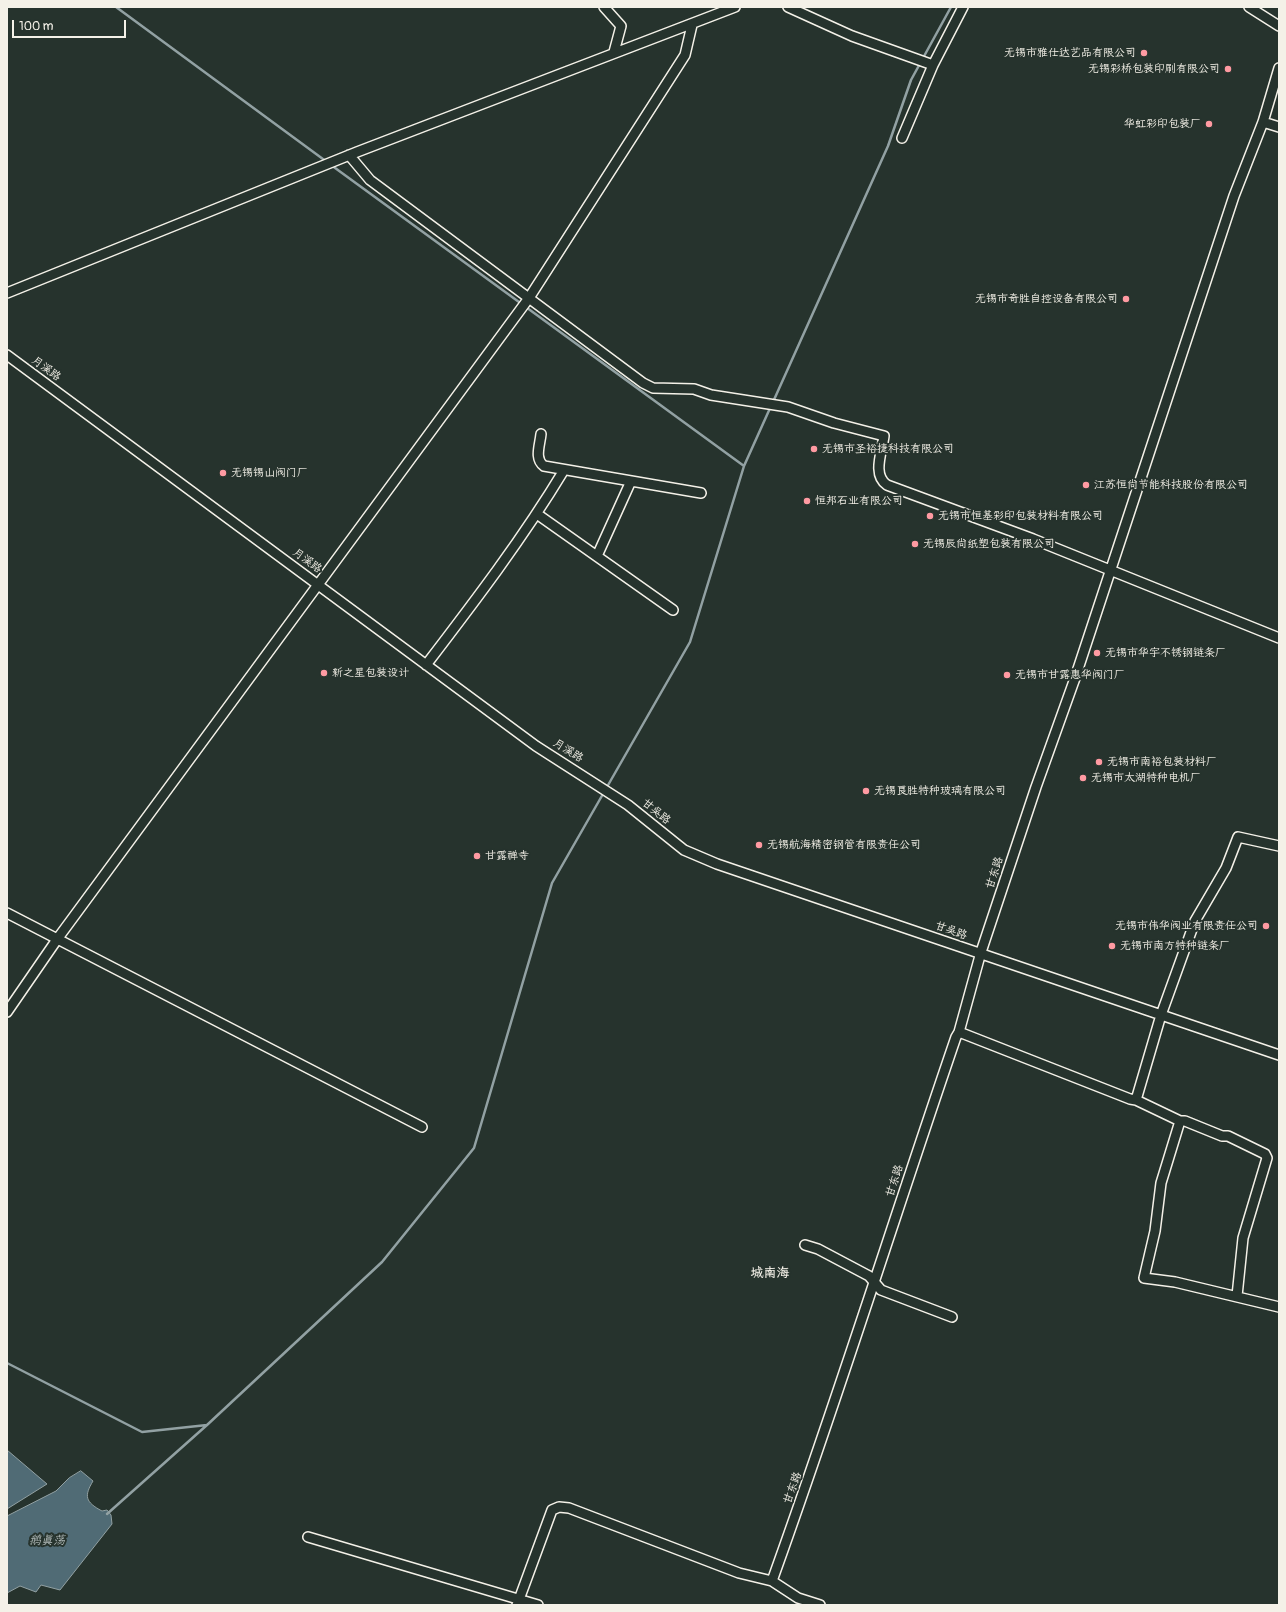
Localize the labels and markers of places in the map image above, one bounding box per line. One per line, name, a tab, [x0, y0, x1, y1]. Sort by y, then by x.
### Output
place label: 无锡市雅仕达艺品有限公司	[1004, 46, 1136, 60]
marker: 无锡市雅仕达艺品有限公司	[1139, 48, 1149, 58]
place label: 无锡彩桥包装印刷有限公司	[1088, 62, 1220, 76]
marker: 无锡彩桥包装印刷有限公司	[1223, 64, 1233, 74]
place label: 华虹彩印包装厂	[1124, 117, 1201, 131]
marker: 华虹彩印包装厂	[1204, 119, 1214, 129]
place label: 无锡市奇胜自控设备有限公司	[975, 292, 1118, 306]
marker: 无锡市奇胜自控设备有限公司	[1121, 294, 1131, 304]
place label: 无锡市圣裕捷科技有限公司	[822, 442, 954, 456]
marker: 无锡市圣裕捷科技有限公司	[809, 444, 819, 454]
place label: 无锡锡山阀门厂	[231, 466, 308, 480]
marker: 无锡锡山阀门厂	[218, 468, 228, 478]
place label: 江苏恒尚节能科技股份有限公司	[1094, 478, 1248, 492]
marker: 江苏恒尚节能科技股份有限公司	[1081, 480, 1091, 490]
place label: 恒邦石业有限公司	[815, 494, 903, 508]
marker: 恒邦石业有限公司	[802, 496, 812, 506]
place label: 无锡市恒基彩印包装材料有限公司	[938, 509, 1103, 523]
marker: 无锡市恒基彩印包装材料有限公司	[925, 511, 935, 521]
place label: 无锡辰尚纸塑包装有限公司	[923, 537, 1055, 551]
marker: 无锡辰尚纸塑包装有限公司	[910, 539, 920, 549]
place label: 无锡市华宇不锈钢链条厂	[1105, 646, 1226, 660]
marker: 无锡市华宇不锈钢链条厂	[1092, 648, 1102, 658]
place label: 新之星包装设计	[332, 666, 409, 680]
marker: 新之星包装设计	[319, 668, 329, 678]
place label: 无锡市甘露惠华阀门厂	[1015, 668, 1125, 682]
marker: 无锡市甘露惠华阀门厂	[1002, 670, 1012, 680]
place label: 无锡市南裕包装材料厂	[1107, 755, 1217, 769]
marker: 无锡市南裕包装材料厂	[1094, 757, 1104, 767]
place label: 无锡市太湖特种电机厂	[1091, 771, 1201, 785]
marker: 无锡市太湖特种电机厂	[1078, 773, 1088, 783]
place label: 无锡良胜特种玻璃有限公司	[874, 784, 1006, 798]
marker: 无锡良胜特种玻璃有限公司	[861, 786, 871, 796]
place label: 无锡航海精密钢管有限责任公司	[767, 838, 921, 852]
marker: 无锡航海精密钢管有限责任公司	[754, 840, 764, 850]
place label: 甘露禅寺	[485, 849, 529, 863]
marker: 甘露禅寺	[472, 851, 482, 861]
place label: 无锡市伟华阀业有限责任公司	[1115, 919, 1258, 933]
marker: 无锡市伟华阀业有限责任公司	[1261, 921, 1271, 931]
place label: 无锡市南方特种链条厂	[1120, 939, 1230, 953]
marker: 无锡市南方特种链条厂	[1107, 941, 1117, 951]

